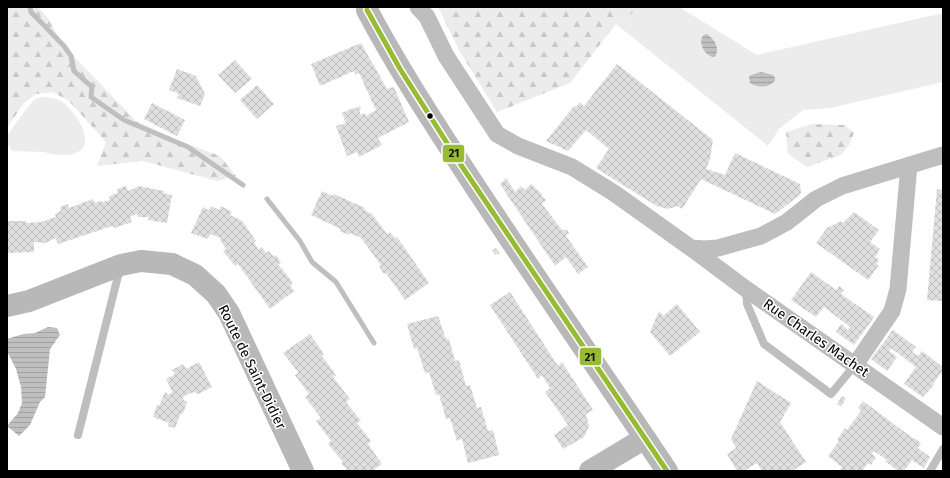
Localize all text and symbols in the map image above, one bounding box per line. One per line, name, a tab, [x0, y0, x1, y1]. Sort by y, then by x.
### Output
unlabelled marker	[425, 111, 435, 121]
line badge: 21	[442, 144, 465, 163]
text: 21	[449, 147, 459, 160]
street label: Rue Charles Machet	[760, 295, 873, 381]
street label: Route de Saint-Didier	[214, 302, 290, 433]
line badge: 21	[579, 347, 602, 366]
text: 21	[585, 351, 595, 364]

